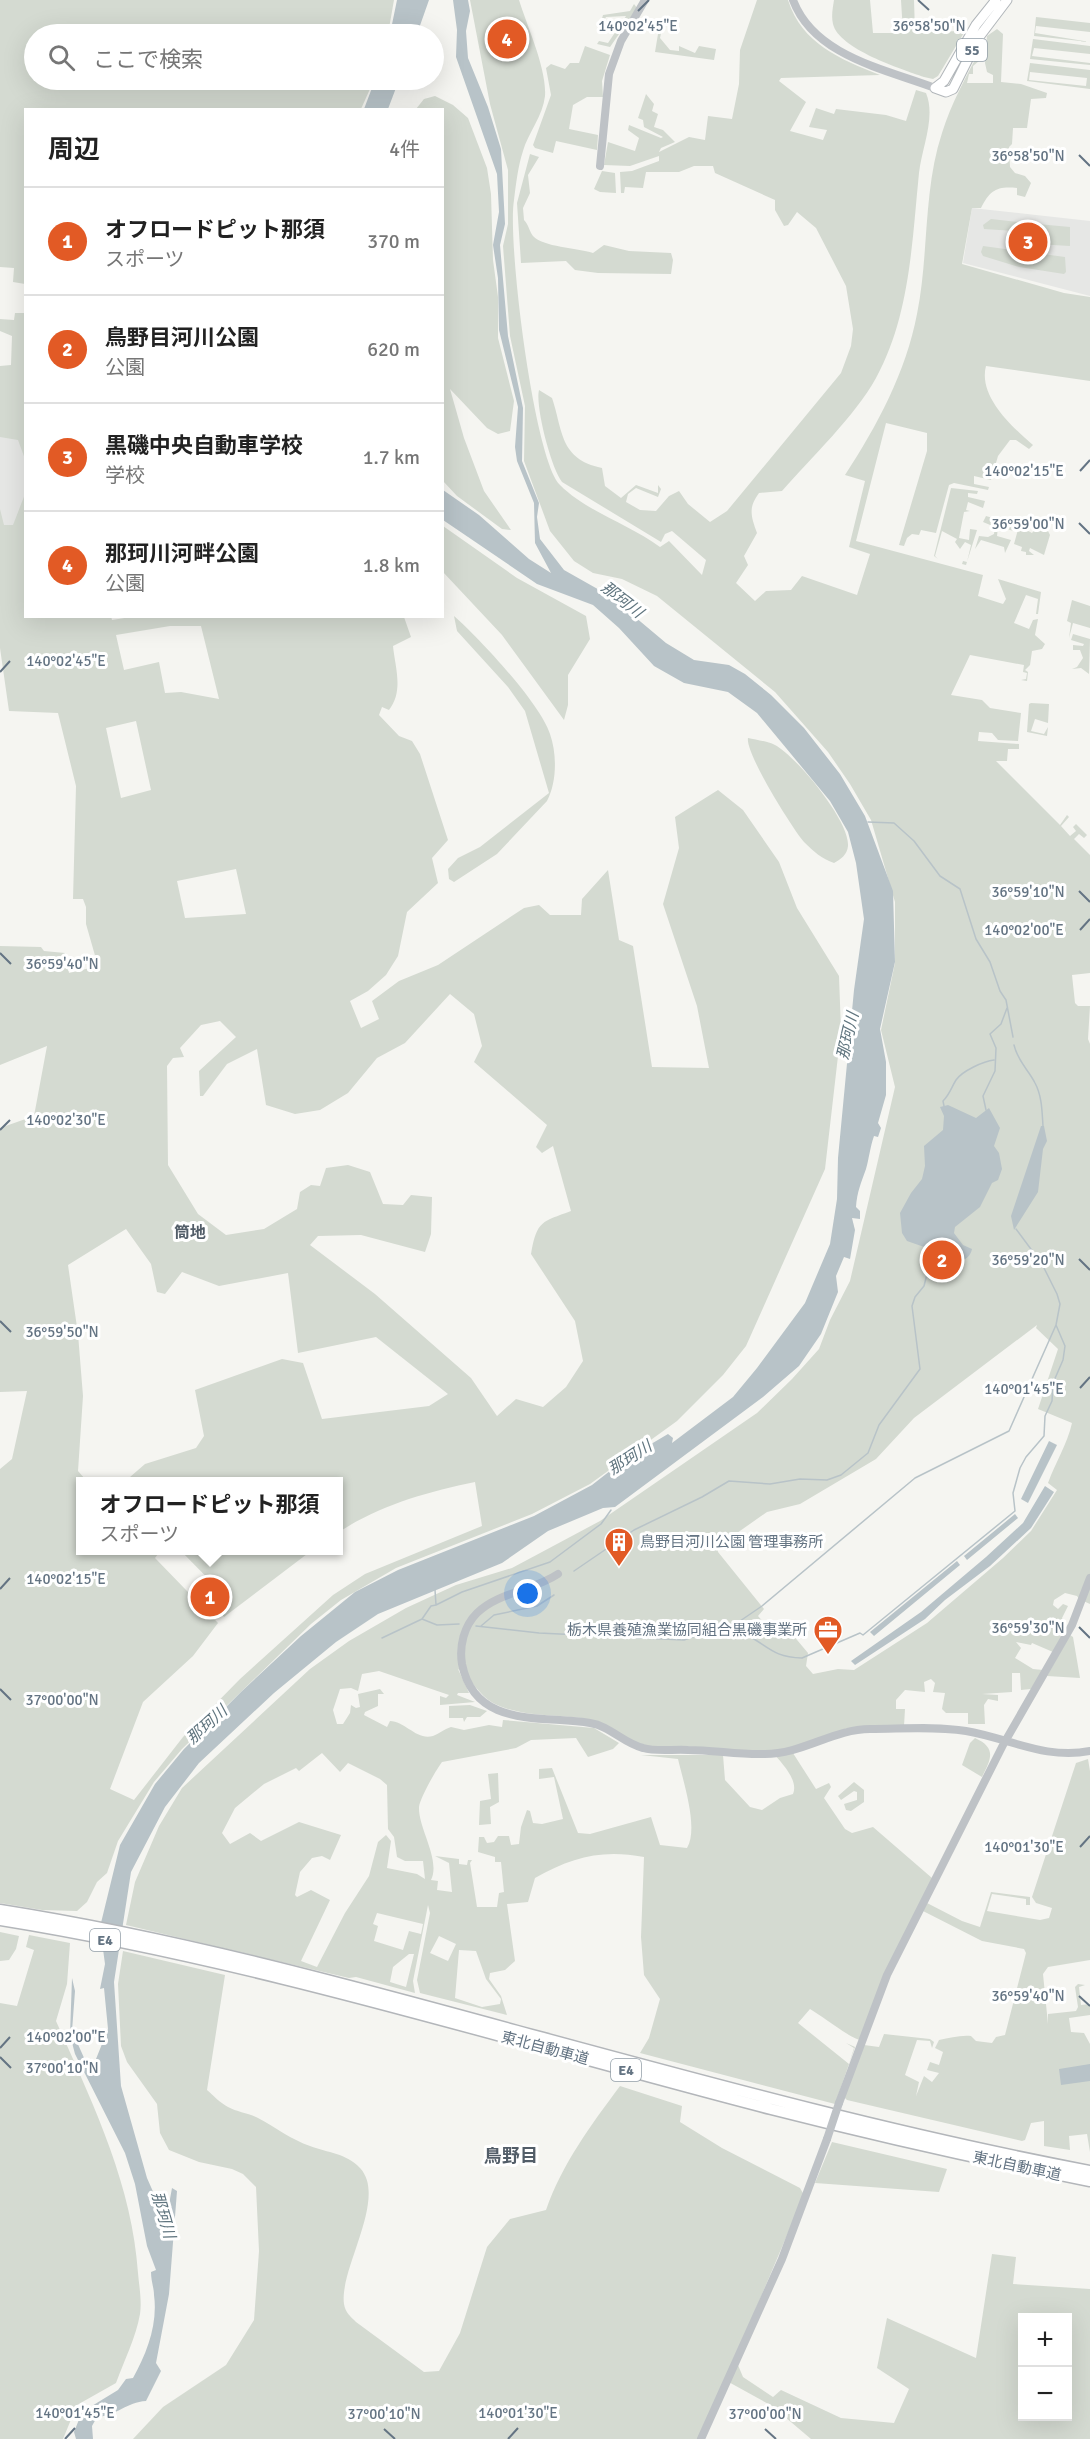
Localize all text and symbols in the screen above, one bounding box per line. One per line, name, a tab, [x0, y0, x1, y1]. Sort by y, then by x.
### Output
pin: 4	[488, 16, 526, 62]
text: 140°02'45"E	[598, 17, 678, 35]
text: 36°58'50"N	[892, 17, 966, 35]
search box	[24, 24, 444, 90]
road number: 55	[957, 39, 987, 61]
icon: search	[45, 41, 78, 74]
text: ここで検索	[93, 46, 203, 73]
text: 周辺	[48, 134, 100, 166]
text: 4件	[389, 137, 420, 162]
text: 36°58'50"N	[991, 147, 1065, 165]
text: オフロードピット那須	[105, 216, 325, 243]
pin: 3	[1008, 220, 1048, 264]
text: 1	[62, 229, 73, 254]
text: 370 m	[367, 229, 420, 254]
text: スポーツ	[105, 247, 185, 272]
text: 鳥野目河川公園	[105, 324, 259, 351]
text: 2	[62, 337, 73, 362]
text: 620 m	[367, 337, 420, 362]
text: 公園	[105, 355, 145, 380]
text: 黒磯中央自動車学校	[105, 432, 303, 459]
text: 3	[62, 445, 73, 470]
text: 1.7 km	[363, 445, 420, 470]
text: 140°02'15"E	[984, 462, 1064, 480]
text: 学校	[105, 463, 145, 488]
text: 36°59'00"N	[991, 515, 1065, 533]
text: 那珂川河畔公園	[105, 540, 259, 567]
text: 4	[62, 553, 73, 578]
text: 1.8 km	[363, 553, 420, 578]
text: 公園	[105, 571, 145, 596]
water label: 那珂川	[597, 577, 649, 624]
text: 140°02'45"E	[26, 652, 106, 670]
text: 36°59'10"N	[991, 883, 1065, 901]
text: 140°02'00"E	[984, 921, 1064, 939]
text: 36°59'40"N	[25, 955, 99, 973]
water label: 那珂川	[833, 1008, 864, 1062]
text: 140°02'30"E	[26, 1111, 106, 1129]
district label: 筒地	[174, 1223, 206, 1243]
pin: 2	[922, 1238, 962, 1282]
text: 36°59'20"N	[991, 1251, 1065, 1269]
text: 36°59'50"N	[25, 1323, 99, 1341]
text: 140°01'45"E	[984, 1380, 1064, 1398]
water label: 那珂川	[604, 1435, 657, 1479]
popup	[76, 1477, 343, 1555]
text: オフロードピット那須	[99, 1491, 320, 1518]
text: スポーツ	[99, 1522, 179, 1547]
building icon: 鳥野目河川公園 管理事務所	[603, 1526, 635, 1568]
place label: 鳥野目河川公園 管理事務所	[640, 1533, 823, 1551]
text: 140°02'15"E	[26, 1570, 106, 1588]
pin: 1	[190, 1574, 230, 1620]
your location	[513, 1579, 542, 1608]
office icon: 栃木県養殖漁業協同組合黒磯事業所	[812, 1614, 844, 1656]
text: 36°59'30"N	[991, 1619, 1065, 1637]
place label: 栃木県養殖漁業協同組合黒磯事業所	[567, 1621, 807, 1639]
text: 37°00'00"N	[25, 1691, 99, 1709]
water label: 那珂川	[182, 1700, 233, 1748]
text: 140°01'30"E	[984, 1838, 1064, 1856]
road number: E4	[90, 1929, 120, 1951]
text: 36°59'40"N	[991, 1987, 1065, 2005]
text: 140°02'00"E	[26, 2028, 106, 2046]
street label: 東北自動車道	[499, 2028, 591, 2068]
text: 37°00'10"N	[25, 2059, 99, 2077]
road number: E4	[611, 2059, 641, 2081]
district label: 鳥野目	[484, 2145, 538, 2167]
street label: 東北自動車道	[971, 2148, 1063, 2184]
water label: 那珂川	[147, 2189, 180, 2243]
map controls	[1018, 2313, 1072, 2421]
button: +	[1018, 2313, 1072, 2367]
button: −	[1018, 2367, 1072, 2421]
text: 140°01'45"E	[35, 2404, 115, 2422]
text: 140°01'30"E	[478, 2404, 558, 2422]
text: 37°00'10"N	[347, 2405, 421, 2423]
text: 37°00'00"N	[728, 2405, 802, 2423]

